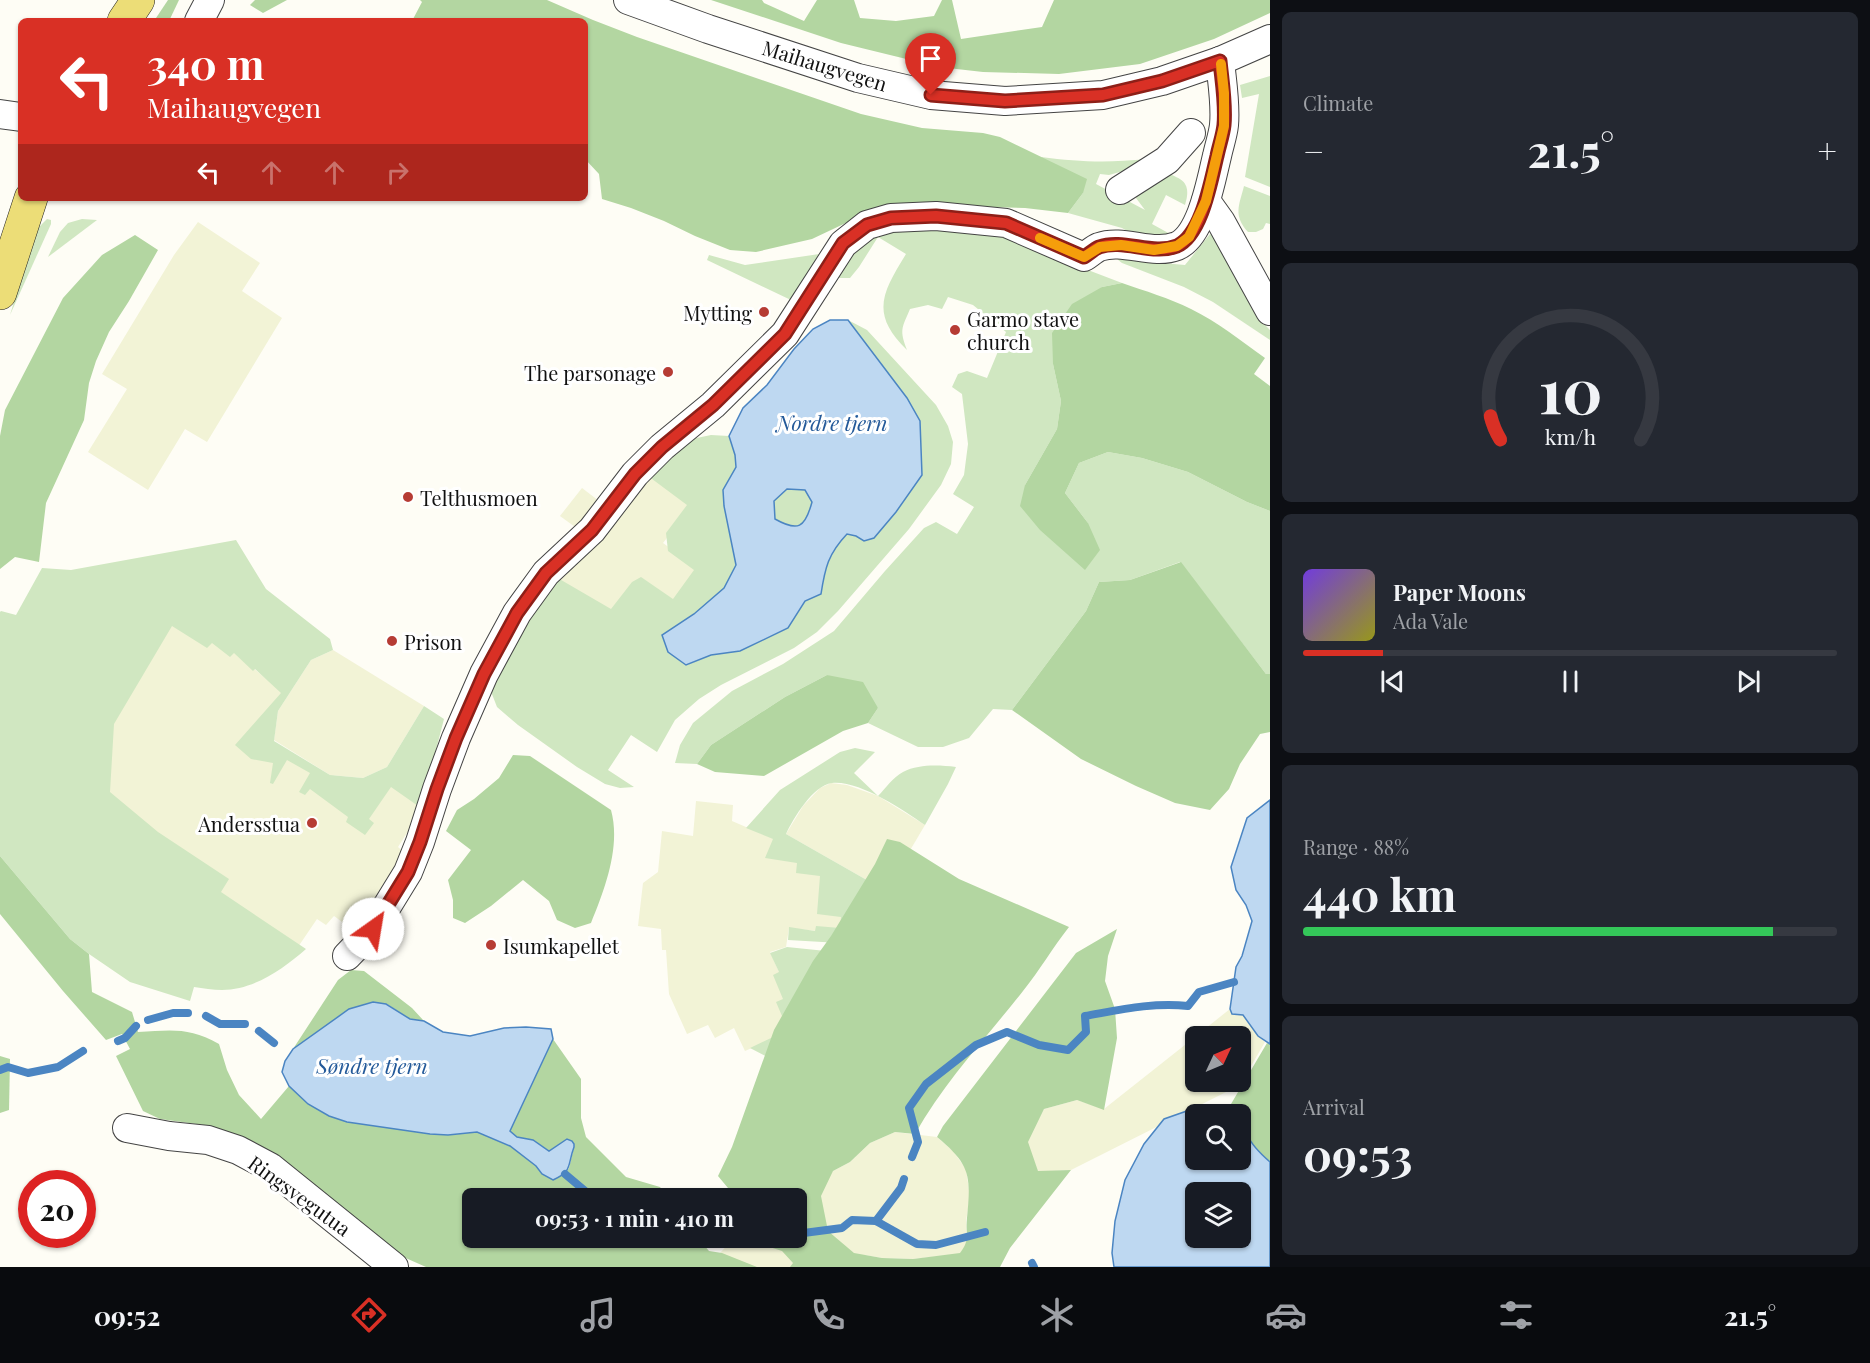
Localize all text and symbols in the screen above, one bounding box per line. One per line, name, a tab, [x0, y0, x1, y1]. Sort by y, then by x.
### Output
street label: Maihaugvegen	[759, 33, 891, 97]
pin	[905, 33, 956, 95]
text: 340 m	[147, 35, 265, 91]
icon: left	[48, 42, 126, 120]
icon: arrive	[914, 42, 947, 75]
text: Maihaugvegen	[147, 89, 321, 125]
text: Climate	[1303, 89, 1373, 116]
text: 21.5°	[1528, 119, 1614, 179]
text: −	[1303, 128, 1324, 172]
text: +	[1818, 128, 1837, 172]
icon: left	[192, 156, 225, 189]
icon: ahead	[255, 156, 288, 189]
icon: ahead	[318, 156, 351, 189]
icon: right	[381, 156, 414, 189]
place label: Mytting	[683, 299, 752, 326]
marker: Mytting	[757, 305, 771, 319]
place label: Garmo stave church	[967, 305, 1079, 355]
marker: Garmo stave church	[948, 323, 962, 337]
text: 10	[1538, 346, 1602, 430]
place label: The parsonage	[524, 359, 656, 386]
marker: The parsonage	[661, 365, 675, 379]
water label: Nordre tjern	[775, 408, 887, 436]
text: km/h	[1544, 422, 1596, 450]
place label: Telthusmoen	[420, 484, 538, 511]
marker: Telthusmoen	[401, 490, 415, 504]
text: Paper Moons	[1393, 577, 1526, 607]
text: Ada Vale	[1393, 607, 1468, 634]
place label: Prison	[404, 628, 462, 655]
marker: Prison	[385, 634, 399, 648]
icon: previous	[1376, 665, 1409, 698]
icon: pause	[1554, 665, 1587, 698]
icon: next	[1732, 665, 1765, 698]
place label: Andersstua	[197, 810, 300, 837]
marker: Andersstua	[305, 816, 319, 830]
text: Range · 88%	[1303, 833, 1409, 860]
text: 440 km	[1303, 863, 1457, 923]
position arrow	[341, 897, 405, 961]
place label: Isumkapellet	[503, 932, 620, 959]
marker: Isumkapellet	[484, 938, 498, 952]
north arrow	[1185, 1026, 1251, 1092]
map controls	[1185, 1026, 1251, 1248]
water label: Søndre tjern	[315, 1051, 428, 1079]
text: Arrival	[1303, 1093, 1365, 1120]
button: search	[1185, 1104, 1251, 1170]
text: 09:53	[1303, 1123, 1413, 1183]
street label: Ringsvegutua	[243, 1149, 357, 1241]
speed limit sign: 20	[18, 1170, 96, 1248]
button: layers	[1185, 1182, 1251, 1248]
text: 09:53 · 1 min · 410 m	[535, 1203, 734, 1233]
icon: directions	[348, 1294, 390, 1336]
icon: music	[577, 1294, 619, 1336]
icon: phone	[807, 1294, 849, 1336]
icon: climate	[1036, 1294, 1078, 1336]
icon: car	[1265, 1294, 1307, 1336]
icon: filters	[1495, 1294, 1537, 1336]
text: 09:52	[94, 1297, 160, 1333]
text: 21.5°	[1724, 1297, 1776, 1333]

